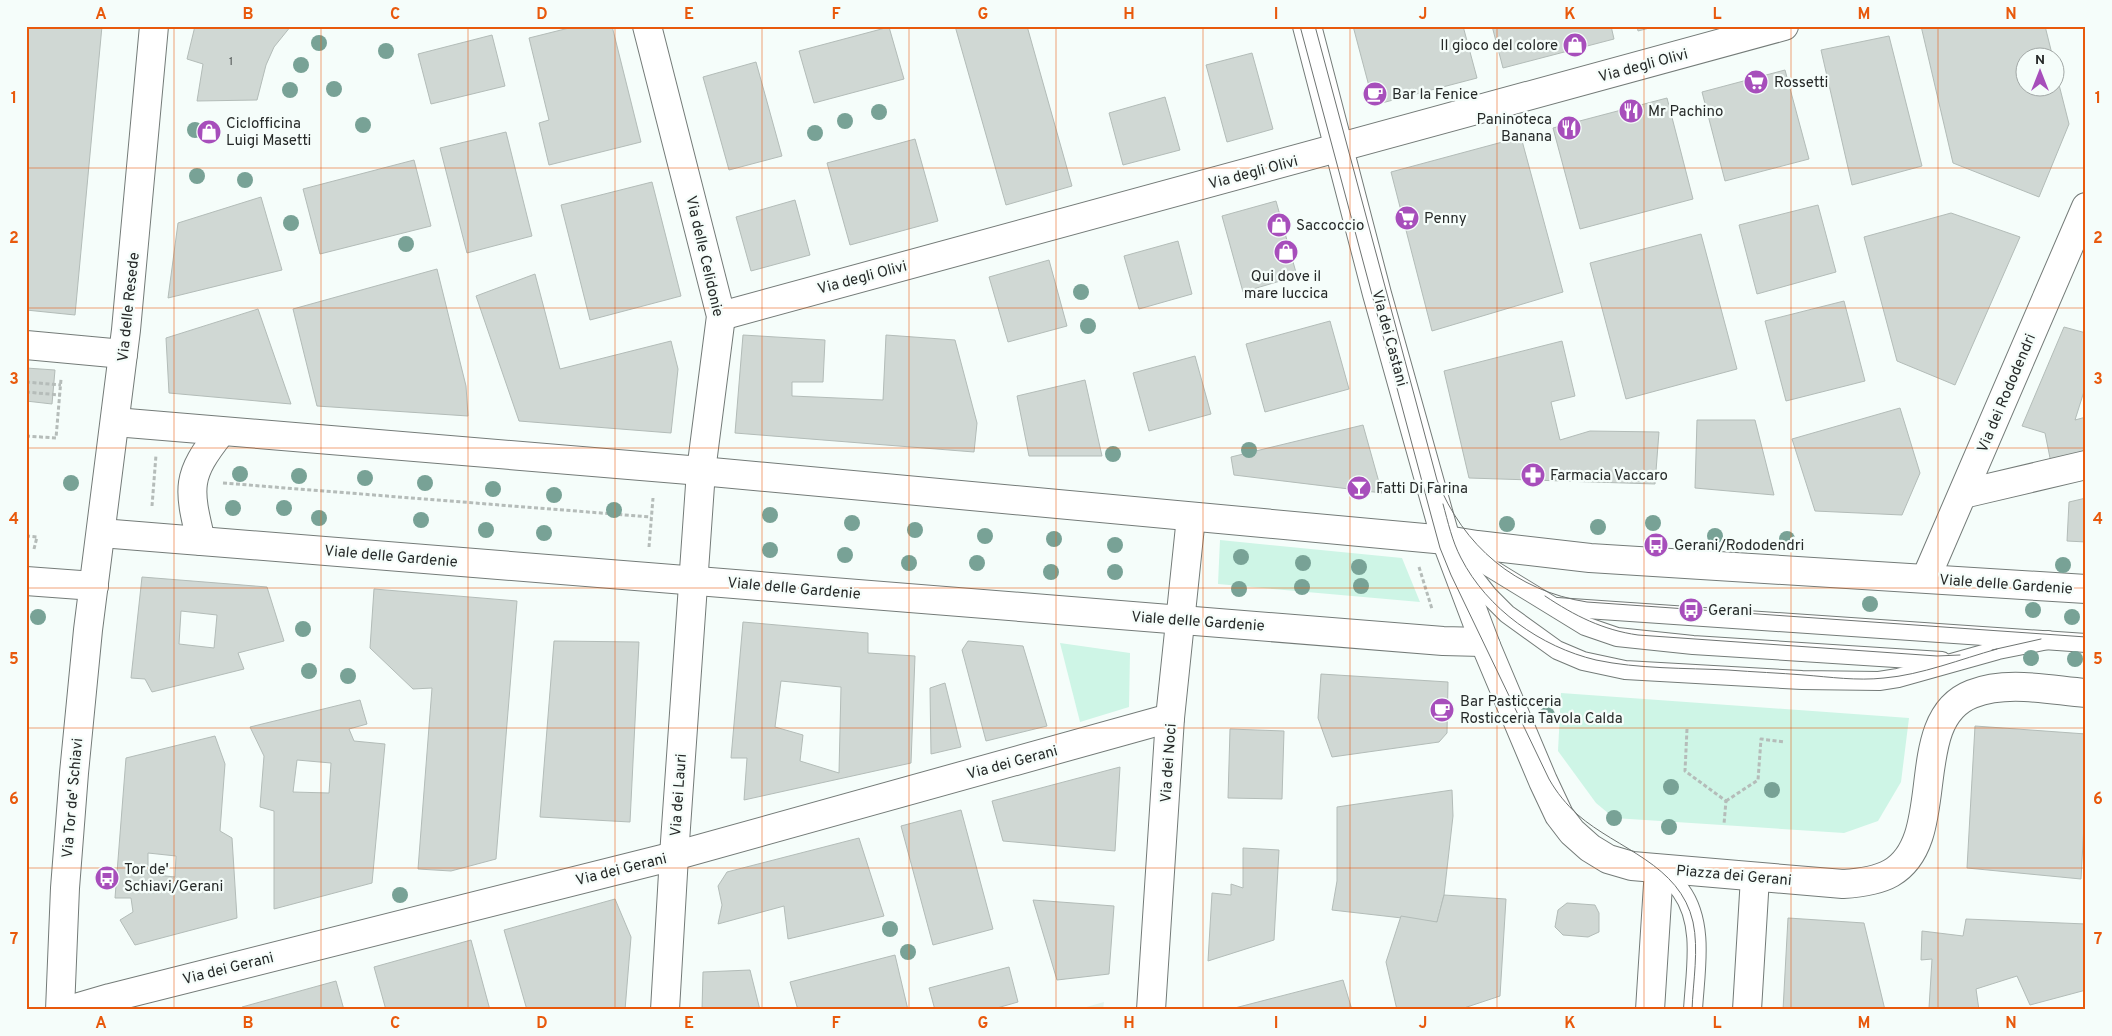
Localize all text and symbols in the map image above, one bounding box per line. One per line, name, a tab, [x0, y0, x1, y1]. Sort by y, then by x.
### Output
text: A	[95, 5, 107, 25]
text: B	[242, 5, 254, 25]
text: C	[390, 5, 400, 25]
text: D	[536, 5, 548, 25]
text: E	[684, 5, 694, 25]
text: F	[831, 5, 841, 25]
text: G	[978, 5, 988, 25]
text: H	[1123, 5, 1135, 25]
text: I	[1274, 5, 1278, 25]
text: J	[1419, 5, 1427, 25]
text: K	[1564, 5, 1576, 25]
text: L	[1712, 5, 1722, 25]
text: M	[1858, 5, 1870, 25]
text: N	[2005, 5, 2017, 25]
shop icon: Il gioco del colore	[1562, 32, 1588, 58]
place label: Il gioco del colore	[1440, 37, 1558, 56]
street label: Via degli Olivi	[1597, 45, 1690, 87]
north arrow	[2014, 48, 2064, 98]
text: N	[2035, 52, 2045, 69]
house number: 1	[229, 54, 233, 70]
supermarket icon: Rossetti	[1743, 69, 1769, 95]
place label: Rossetti	[1774, 74, 1828, 93]
cafe icon: Bar la Fenice	[1362, 81, 1388, 107]
place label: Bar la Fenice	[1392, 86, 1478, 105]
text: 1	[11, 89, 17, 109]
text: 1	[2095, 89, 2101, 109]
restaurant icon: Mr Pachino	[1618, 98, 1644, 124]
place label: Mr Pachino	[1648, 103, 1723, 122]
place label: Paninoteca Banana	[1477, 111, 1552, 147]
place label: Ciclofficina Luigi Masetti	[226, 115, 311, 151]
restaurant icon: Paninoteca Banana	[1556, 115, 1582, 141]
shop icon: Ciclofficina Luigi Masetti	[196, 119, 222, 145]
street label: Via degli Olivi	[1207, 152, 1300, 194]
street label: Via delle Celidonie	[680, 194, 727, 319]
supermarket icon: Penny	[1394, 205, 1420, 231]
place label: Penny	[1424, 210, 1467, 229]
shop icon: Saccoccio	[1266, 212, 1292, 238]
place label: Saccoccio	[1296, 217, 1364, 236]
text: 2	[9, 229, 19, 249]
text: 2	[2093, 229, 2103, 249]
shop icon: Qui dove il mare luccica	[1273, 239, 1299, 265]
street label: Via delle Resede	[114, 251, 145, 363]
street label: Via degli Olivi	[816, 257, 909, 299]
place label: Qui dove il mare luccica	[1244, 268, 1328, 304]
street label: Via dei Castani	[1367, 288, 1411, 389]
street label: Via dei Rododendri	[1974, 331, 2041, 456]
text: 3	[9, 370, 19, 390]
text: 3	[2093, 370, 2103, 390]
pharmacy icon: Farmacia Vaccaro	[1520, 462, 1546, 488]
place label: Farmacia Vaccaro	[1550, 467, 1668, 486]
bar icon: Fatti Di Farina	[1346, 475, 1372, 501]
place label: Fatti Di Farina	[1376, 480, 1468, 499]
text: 4	[9, 510, 19, 530]
text: 4	[2093, 510, 2103, 530]
bus stop icon: Gerani/Rododendri	[1643, 532, 1669, 558]
place label: Gerani/Rododendri	[1674, 537, 1804, 556]
street label: Viale delle Gardenie	[323, 542, 458, 573]
street label: Viale delle Gardenie	[1938, 571, 2073, 600]
street label: Viale delle Gardenie	[726, 574, 861, 605]
bus stop icon: Gerani	[1678, 597, 1704, 623]
place label: Gerani	[1708, 602, 1752, 621]
street label: Viale delle Gardenie	[1130, 608, 1265, 637]
text: 5	[9, 650, 19, 670]
text: 5	[2093, 650, 2103, 670]
place label: Bar Pasticceria Rosticceria Tavola Calda	[1460, 693, 1623, 729]
cafe icon: Bar Pasticceria Rosticceria Tavola Calda	[1429, 697, 1455, 723]
street label: Via dei Noci	[1157, 723, 1182, 803]
street label: Via Tor de' Schiavi	[59, 737, 88, 859]
street label: Via dei Gerani	[965, 742, 1060, 785]
street label: Via dei Lauri	[667, 753, 692, 837]
text: 6	[9, 790, 19, 810]
text: 6	[2093, 790, 2103, 810]
street label: Via dei Gerani	[574, 850, 669, 891]
place label: Tor de' Schiavi/Gerani	[124, 861, 223, 897]
street label: Piazza dei Gerani	[1675, 862, 1792, 891]
bus stop icon: Tor de' Schiavi/Gerani	[94, 865, 120, 891]
text: 7	[10, 930, 18, 950]
text: 7	[2094, 930, 2102, 950]
street label: Via dei Gerani	[181, 949, 276, 990]
text: A	[95, 1014, 107, 1034]
text: B	[242, 1014, 254, 1034]
text: C	[390, 1014, 400, 1034]
text: D	[536, 1014, 548, 1034]
text: E	[684, 1014, 694, 1034]
text: F	[831, 1014, 841, 1034]
text: G	[978, 1014, 988, 1034]
text: H	[1123, 1014, 1135, 1034]
text: I	[1274, 1014, 1278, 1034]
text: J	[1419, 1014, 1427, 1034]
text: K	[1564, 1014, 1576, 1034]
text: L	[1712, 1014, 1722, 1034]
text: M	[1858, 1014, 1870, 1034]
text: N	[2005, 1014, 2017, 1034]

